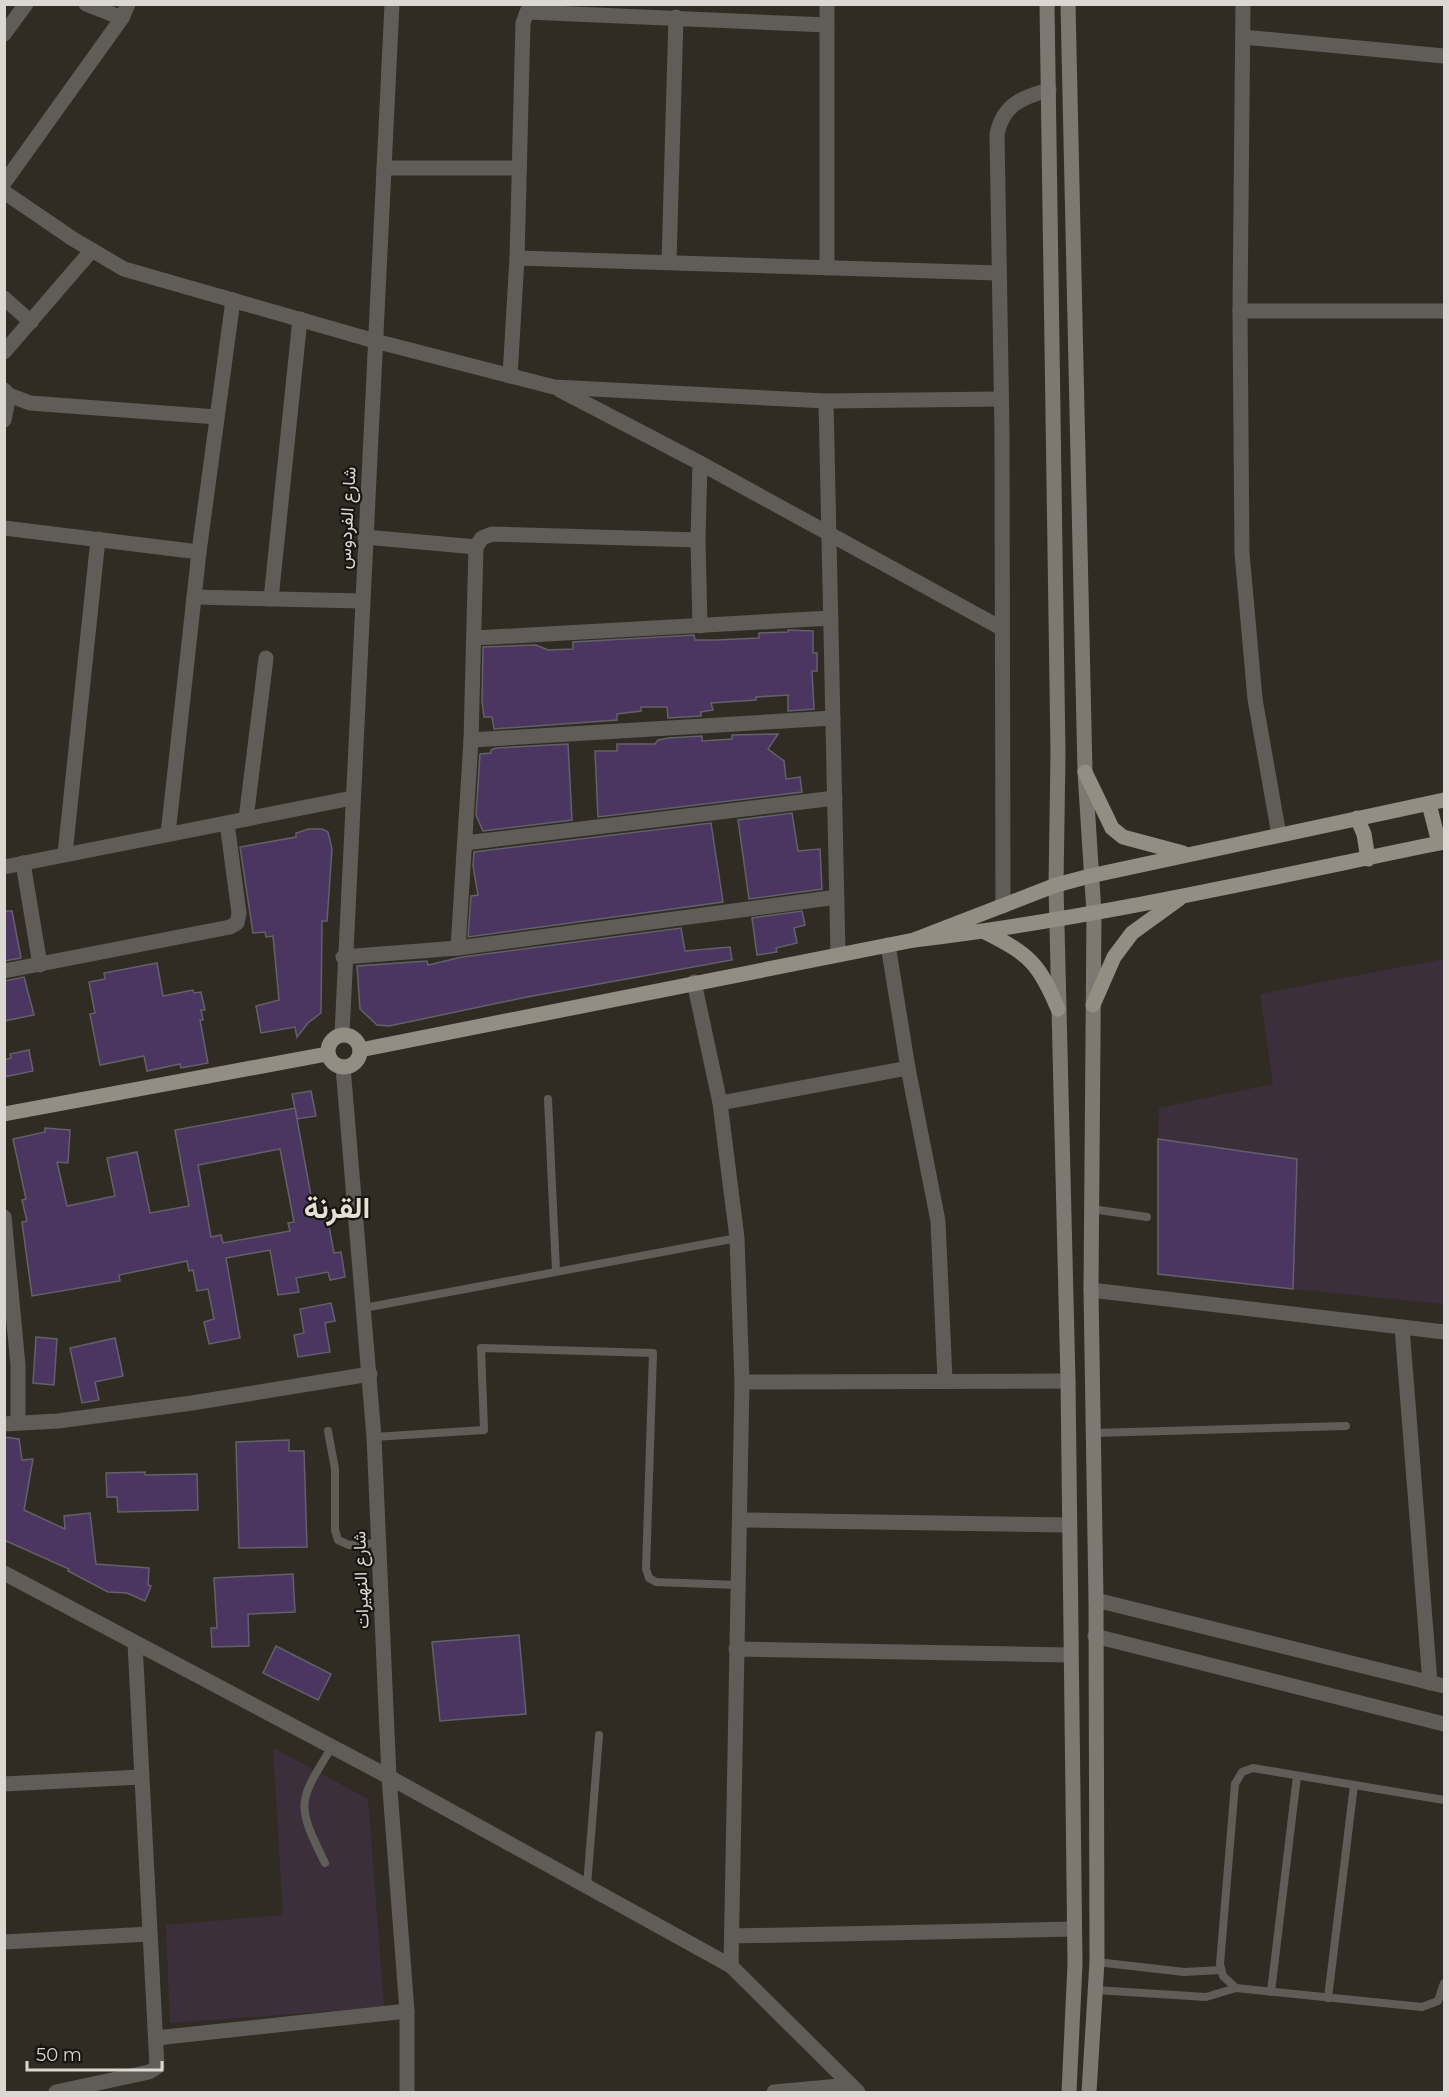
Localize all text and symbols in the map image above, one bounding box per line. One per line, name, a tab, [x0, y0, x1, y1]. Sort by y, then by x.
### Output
street label: شارع الفردوس	[333, 466, 362, 570]
district label: القرنة	[304, 1189, 370, 1226]
street label: شارع النهيرات	[348, 1531, 375, 1629]
scale bar	[27, 2034, 162, 2072]
text: 50 m	[36, 2044, 82, 2066]

